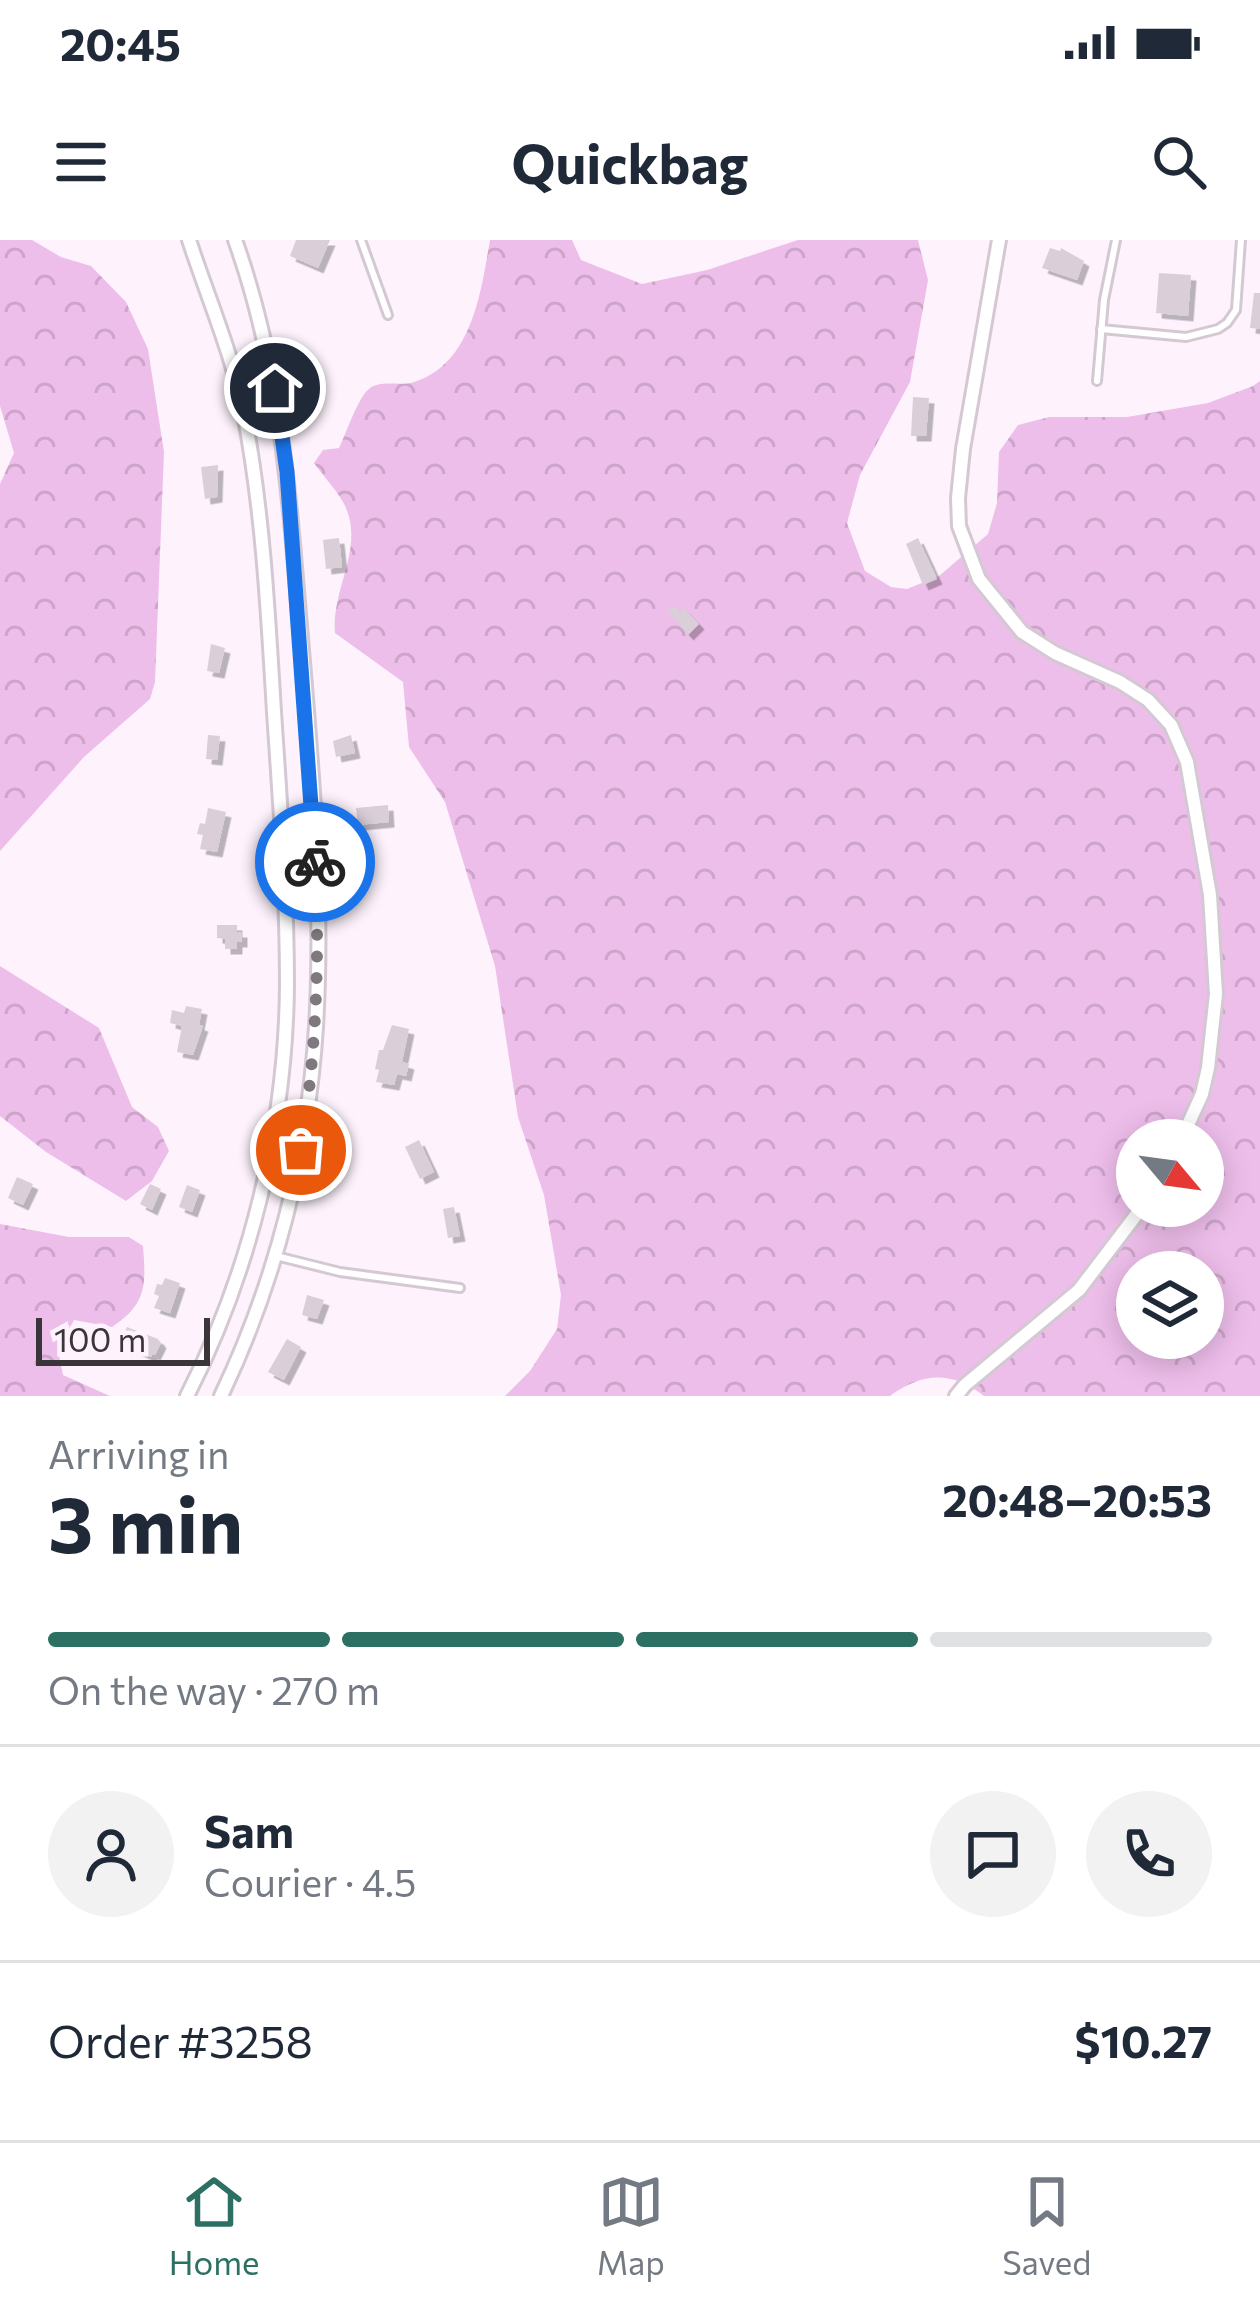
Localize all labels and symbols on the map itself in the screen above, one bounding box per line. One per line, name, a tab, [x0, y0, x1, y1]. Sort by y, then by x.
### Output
pin	[224, 337, 326, 439]
courier	[255, 802, 375, 922]
pin	[250, 1099, 352, 1201]
north arrow	[1116, 1119, 1224, 1227]
scale bar	[36, 1312, 210, 1365]

